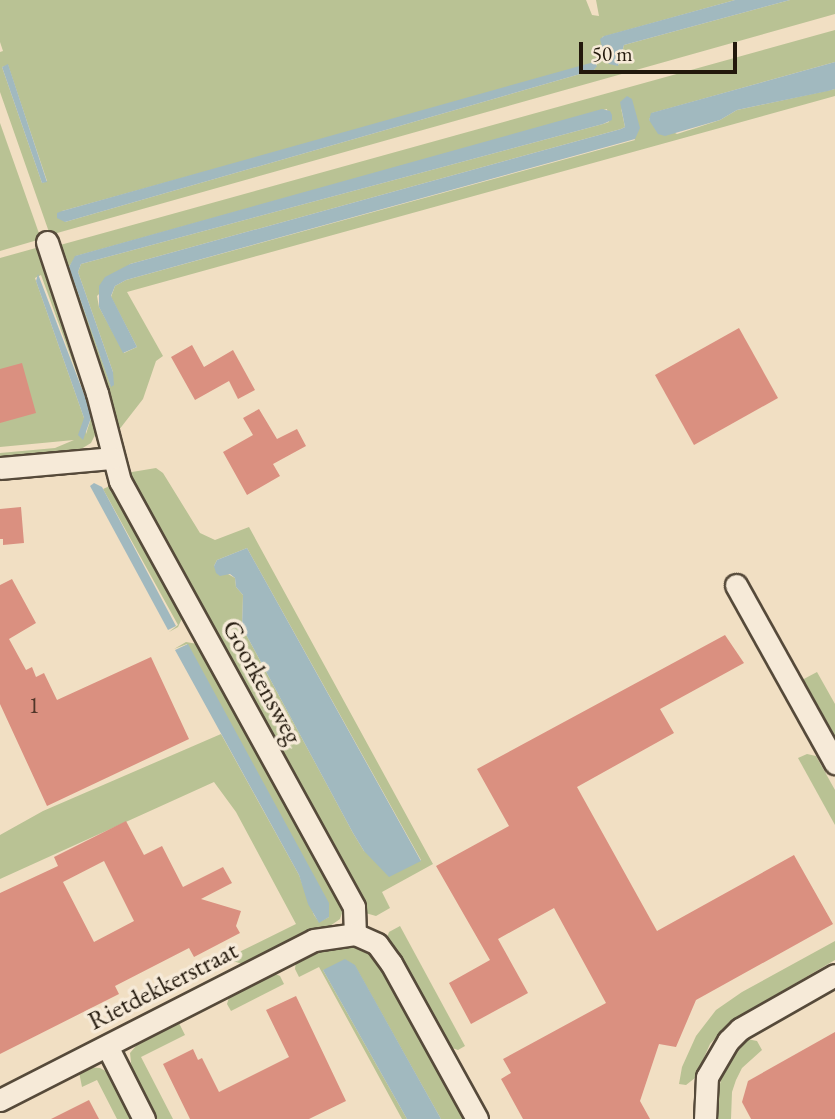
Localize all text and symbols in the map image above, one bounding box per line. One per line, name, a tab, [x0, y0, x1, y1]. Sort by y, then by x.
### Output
scale bar	[583, 28, 740, 72]
text: 50 m	[592, 40, 633, 67]
street label: Goorkensweg	[215, 615, 309, 749]
house number: 1	[28, 691, 40, 719]
street label: Rietdekkerstraat	[83, 935, 243, 1037]

